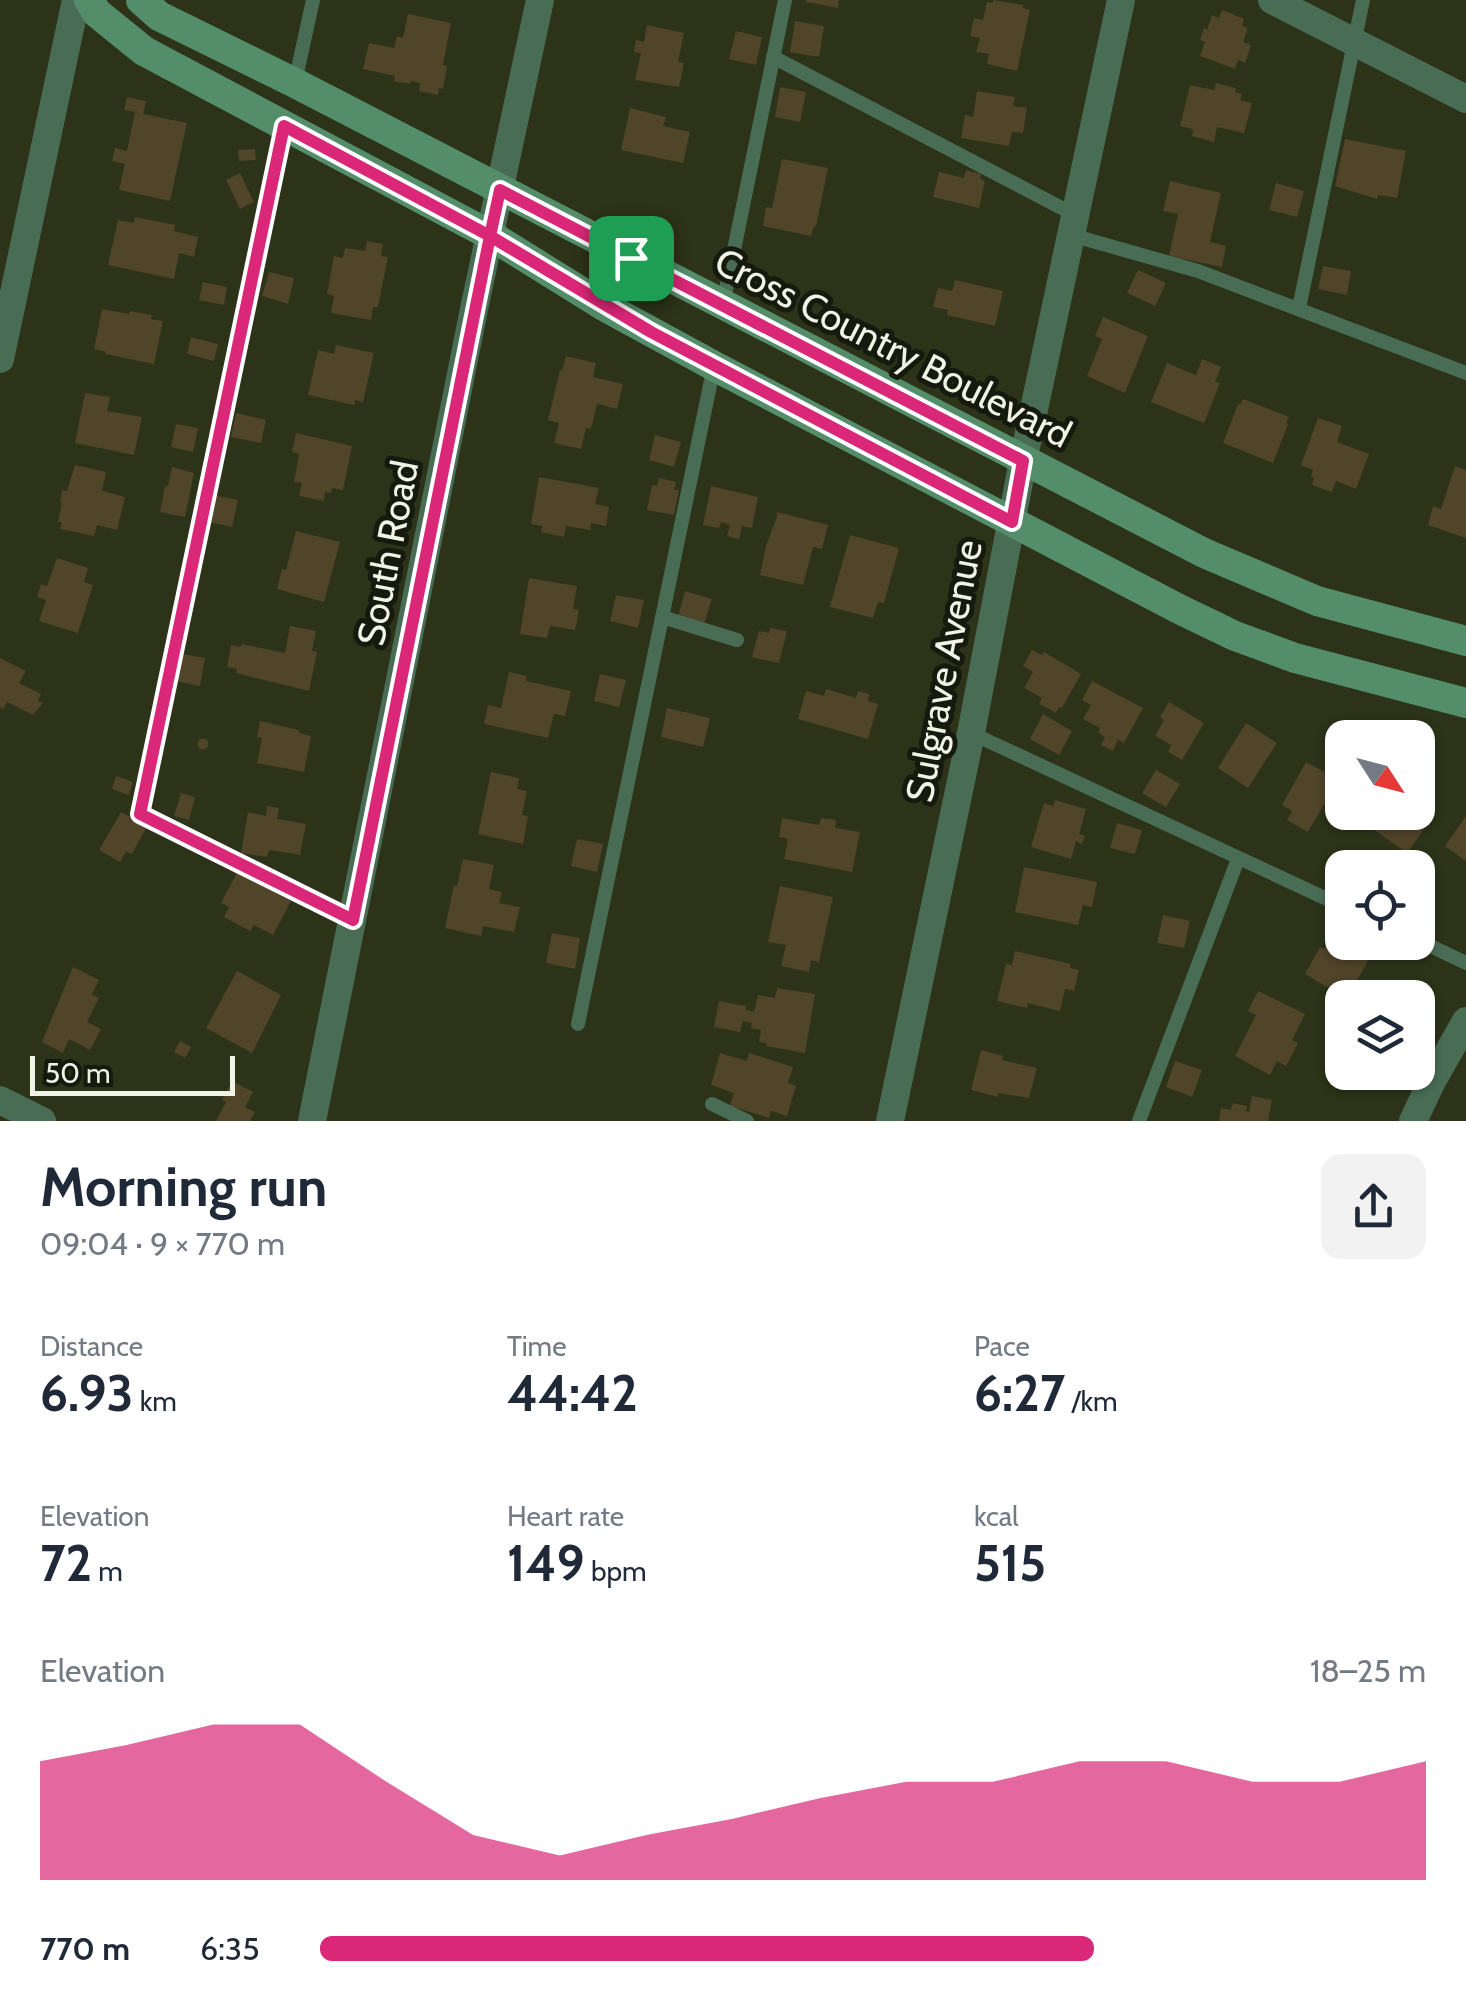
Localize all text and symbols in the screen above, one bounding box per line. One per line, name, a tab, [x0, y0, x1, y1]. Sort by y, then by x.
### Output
pin	[589, 216, 674, 301]
icon: arrive	[604, 231, 659, 286]
street label: Cross Country Boulevard	[707, 237, 1079, 458]
street label: South Road	[347, 456, 428, 649]
street label: Sulgrave Avenue	[895, 536, 992, 806]
north arrow	[1325, 720, 1435, 830]
map controls	[1325, 720, 1435, 1090]
button: locate	[1325, 850, 1435, 960]
button: layers	[1325, 980, 1435, 1090]
scale bar	[30, 1051, 235, 1096]
text: 50 m	[45, 1056, 111, 1090]
text: Morning run	[40, 1153, 327, 1220]
button: share	[1321, 1154, 1426, 1259]
text: 09:04 · 9 × 770 m	[40, 1224, 285, 1263]
text: Distance	[40, 1329, 143, 1363]
text: Time	[507, 1329, 567, 1363]
text: Pace	[974, 1329, 1030, 1363]
text: 6.93	[40, 1363, 134, 1424]
text: 44:42	[507, 1363, 638, 1424]
text: 6:27	[974, 1363, 1065, 1424]
text: km	[134, 1384, 177, 1418]
text: /km	[1065, 1384, 1118, 1418]
text: Elevation	[40, 1499, 149, 1533]
text: Heart rate	[507, 1499, 624, 1533]
text: kcal	[974, 1499, 1019, 1533]
text: 72	[40, 1533, 92, 1594]
text: 149	[507, 1533, 585, 1594]
text: 515	[974, 1533, 1046, 1594]
text: m	[92, 1554, 123, 1588]
text: bpm	[585, 1554, 647, 1588]
text: Elevation	[40, 1651, 165, 1690]
text: 18–25 m	[1310, 1651, 1426, 1690]
text: 770 m	[40, 1929, 130, 1968]
text: 6:35	[200, 1929, 259, 1968]

